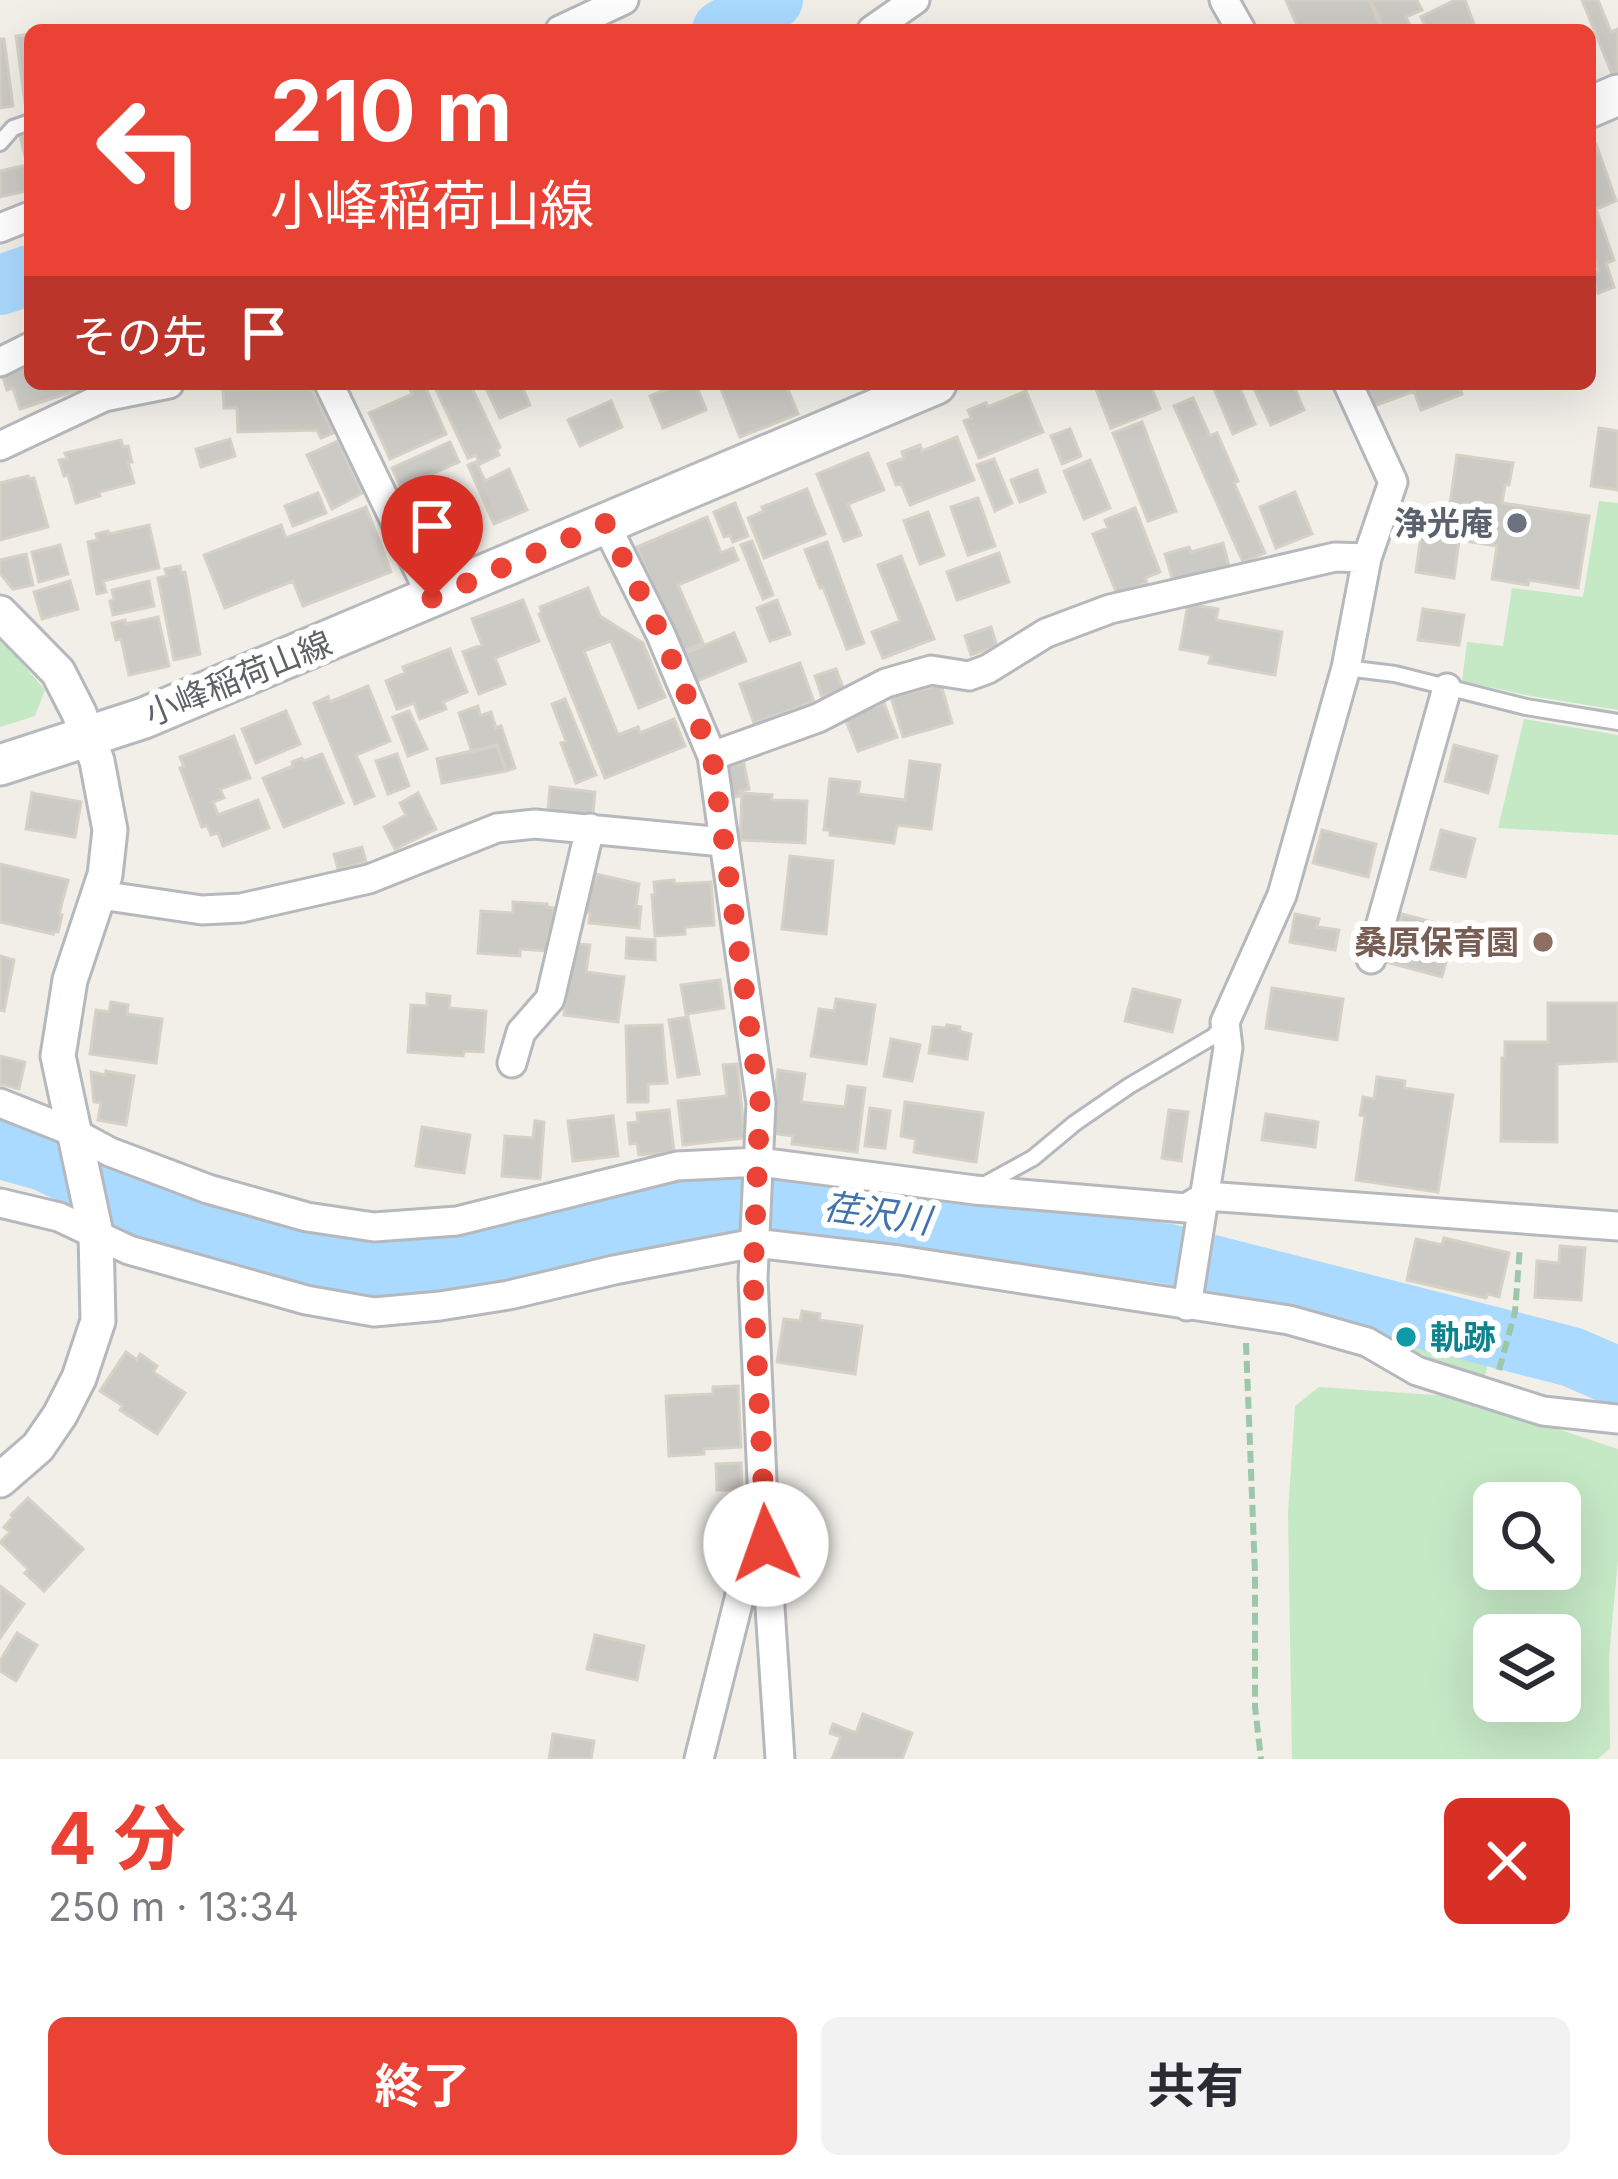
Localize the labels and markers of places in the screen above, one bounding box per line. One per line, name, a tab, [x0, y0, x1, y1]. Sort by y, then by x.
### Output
pin	[381, 475, 483, 598]
place label: 浄光庵	[1394, 503, 1493, 543]
marker: 浄光庵	[1504, 510, 1530, 536]
place label: 桑原保育園	[1354, 922, 1519, 962]
marker: 桑原保育園	[1530, 929, 1556, 955]
place label: 軌跡	[1430, 1317, 1496, 1357]
marker: 軌跡	[1393, 1324, 1419, 1350]

